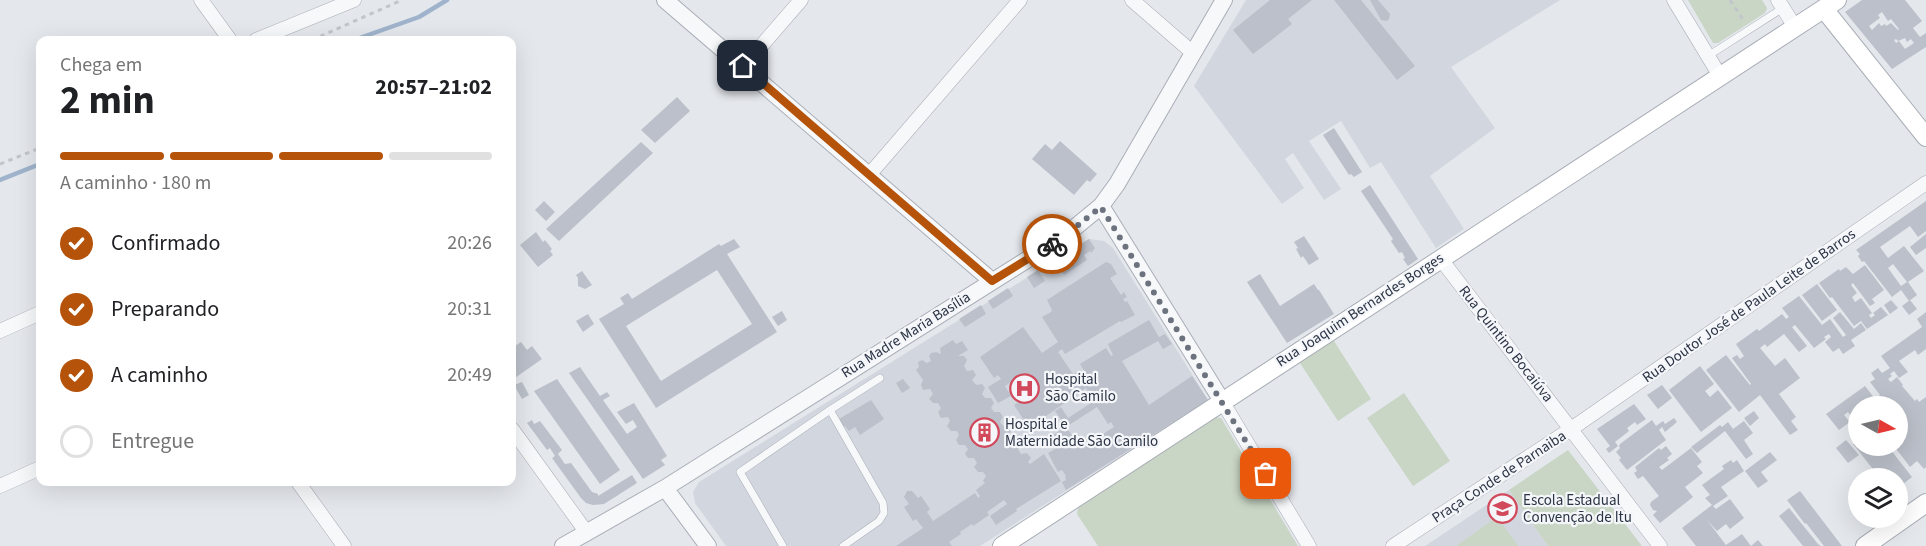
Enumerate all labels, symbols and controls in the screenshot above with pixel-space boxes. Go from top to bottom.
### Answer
pin [717,40,768,91]
icon: home [726,49,759,82]
text: Chega em [60,51,142,79]
text: 20:57–21:02 [375,71,492,103]
text: 2 min [60,73,155,129]
text: A caminho · 180 m [60,169,211,197]
courier [1022,214,1082,274]
street label: Rua Doutor José de Paula Leite de Barros [1638,224,1860,388]
icon: check [60,227,93,260]
text: Confirmado [111,227,220,259]
icon: bike [1036,228,1069,261]
text: 20:26 [447,229,492,257]
street label: Rua Joaquim Bernardes Borges [1272,248,1448,372]
street label: Rua Quintino Bocaiúva [1454,281,1558,407]
street label: Rua Madre Maria Basília [837,287,975,383]
icon: check [60,293,93,326]
text: Preparando [111,293,219,325]
text: 20:31 [447,295,492,323]
icon: check [60,359,93,392]
text: A caminho [111,359,208,391]
text: 20:49 [447,361,492,389]
place label: Hospital São Camilo [1045,369,1116,407]
hospital icon: Hospital São Camilo [1008,372,1040,404]
north arrow [1848,396,1908,456]
map controls [1848,396,1908,528]
place label: Hospital e Maternidade São Camilo [1005,414,1158,452]
building icon: Hospital e Maternidade São Camilo [968,417,1000,449]
text: Entregue [111,425,194,457]
street label: Praça Conde de Parnaiba [1428,426,1570,528]
pin [1240,448,1291,499]
icon: bag [1249,457,1282,490]
button: layers [1848,468,1908,528]
place label: Escola Estadual Convenção de Itu [1523,490,1632,528]
school or university icon: Escola Estadual Convenção de Itu [1486,493,1518,525]

